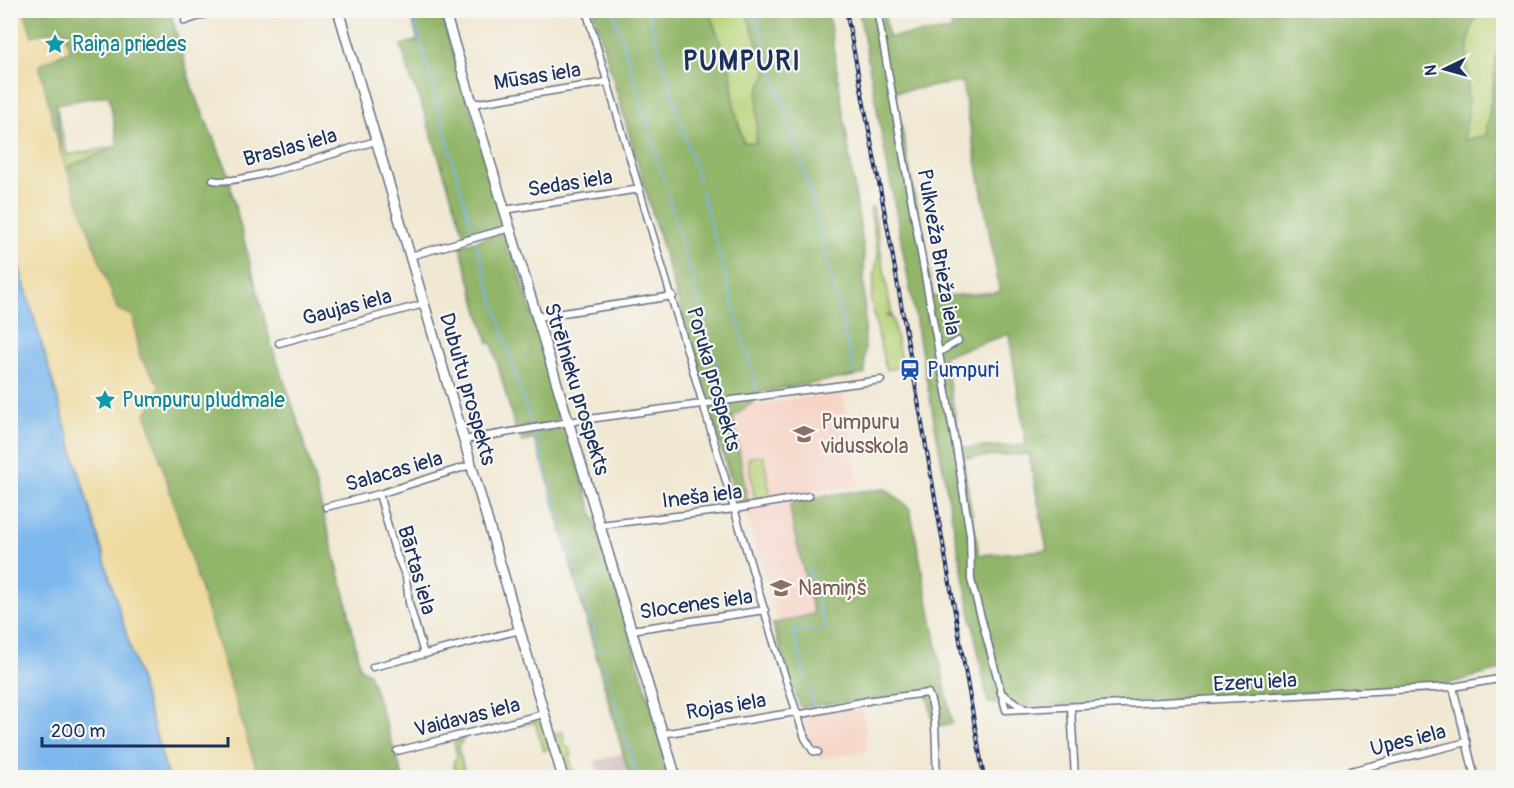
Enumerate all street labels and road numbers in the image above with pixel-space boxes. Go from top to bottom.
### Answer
street label: Mūsas iela [492,56,583,97]
street label: Braslas iela [240,122,340,173]
street label: Sedas iela [526,163,614,204]
street label: Pulkveža Brieža iela [911,167,966,337]
street label: Gaujas iela [300,283,395,332]
street label: Strēlnieku prospekts [537,300,616,479]
street label: Poruka prospekts [680,304,747,455]
street label: Dubultu prospekts [433,310,502,469]
street label: Salacas iela [342,445,446,498]
street label: Ineša iela [660,478,744,515]
street label: Bārtas iela [391,523,442,618]
street label: Slocenes iela [638,583,754,626]
street label: Ezeru iela [1213,667,1298,698]
street label: Rojas iela [684,687,768,726]
street label: Vaidavas iela [411,691,523,744]
street label: Upes iela [1368,718,1449,763]

